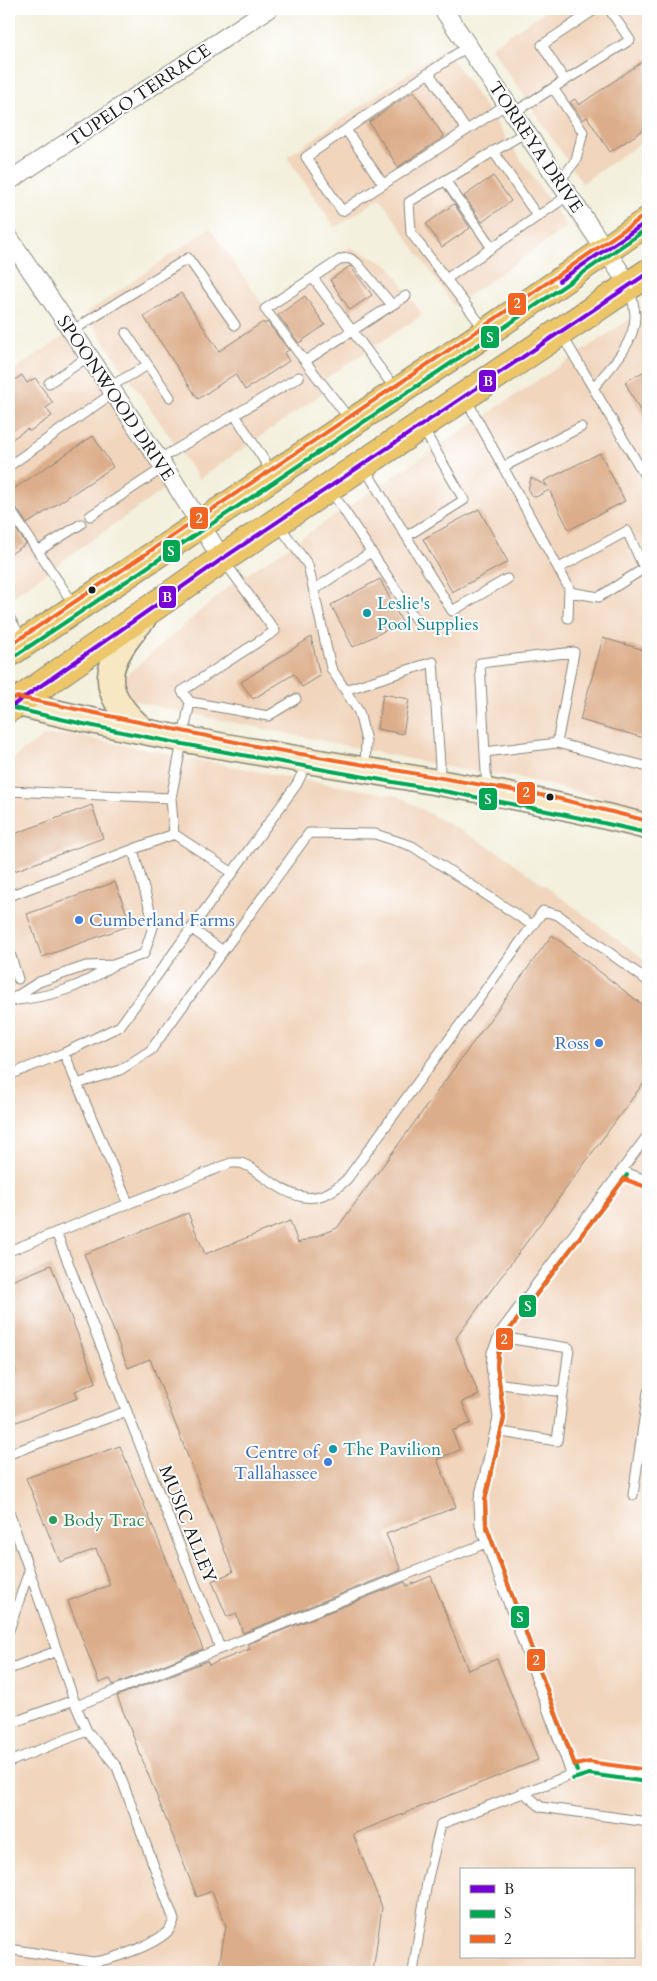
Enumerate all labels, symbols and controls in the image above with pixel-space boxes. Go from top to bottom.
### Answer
street label: TUPELO TERRACE [63,38,216,153]
street label: TORREYA DRIVE [482,77,589,218]
line badge: 2 [507,292,527,316]
text: 2 [513,294,521,313]
street label: SPOONWOOD DRIVE [51,311,180,486]
line badge: S [480,325,500,349]
text: S [486,328,494,347]
line badge: B [478,369,497,393]
text: B [483,372,493,391]
line badge: 2 [189,506,209,530]
text: 2 [195,509,203,528]
line badge: S [162,539,181,563]
text: S [167,542,175,561]
unlabelled marker [87,585,97,595]
line badge: B [158,585,177,609]
text: B [162,588,172,607]
place label: Leslie's Pool Supplies [377,591,478,637]
marker: Leslie's Pool Supplies [361,607,373,619]
line badge: 2 [516,781,536,805]
text: 2 [522,783,530,802]
line badge: S [478,787,498,811]
text: S [484,790,492,809]
unlabelled marker [545,792,555,802]
place label: Cumberland Farms [89,908,235,933]
marker: Cumberland Farms [73,914,85,926]
place label: Ross [555,1031,589,1056]
marker: Ross [593,1037,605,1049]
line badge: S [518,1294,537,1318]
text: S [524,1297,532,1316]
line badge: 2 [495,1327,514,1351]
text: 2 [500,1330,508,1349]
place label: The Pavilion [343,1437,442,1462]
place label: Centre of Tallahassee [234,1440,322,1486]
marker: The Pavilion [327,1443,339,1455]
marker: Centre of Tallahassee [322,1456,334,1468]
street label: MUSIC ALLEY [153,1462,223,1587]
place label: Body Trac [63,1508,145,1533]
marker: Body Trac [47,1514,59,1526]
line badge: S [510,1605,530,1629]
text: S [516,1608,524,1627]
line badge: 2 [526,1648,546,1672]
text: 2 [532,1651,540,1670]
legend [460,1868,634,1958]
text: B [504,1879,514,1899]
text: S [504,1903,512,1923]
text: 2 [504,1929,512,1949]

